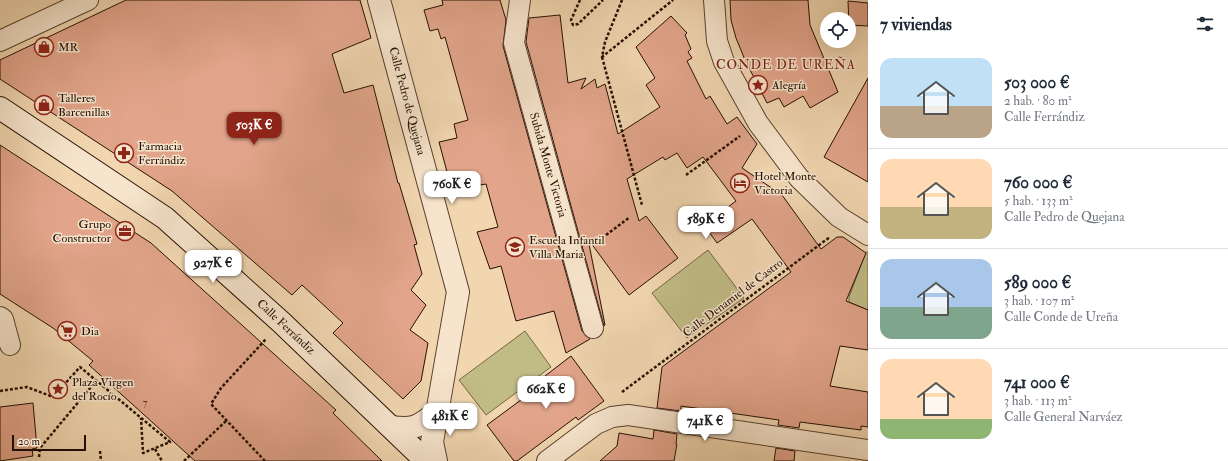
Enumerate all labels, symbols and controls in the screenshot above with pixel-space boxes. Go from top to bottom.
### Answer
map controls [820,12,856,48]
button: locate [820,12,856,48]
icon: filters [1194,13,1216,35]
text: 7 viviendas [880,14,952,35]
shop icon: MR [33,36,55,58]
place label: MR [58,40,79,55]
street label: Calle Pedro de Quejana [385,45,429,158]
district label: CONDE DE UREÑA [716,56,856,73]
text: 503 000 € [1004,72,1070,93]
place icon: Alegría [747,74,769,96]
icon: home [912,74,960,122]
place label: Alegría [771,78,807,93]
place label: Talleres Barcenillas [58,91,110,120]
text: 2 hab. · 80 m² [1004,93,1072,109]
shop icon: Talleres Barcenillas [33,94,55,116]
text: Calle Ferrándiz [1004,109,1085,125]
street label: Subida Monte Victoria [526,111,570,220]
pin: 503K € [221,112,287,146]
text: 503K € [236,117,272,133]
place label: Farmacia Ferrándiz [138,139,185,168]
pharmacy icon: Farmacia Ferrándiz [113,142,135,164]
place label: Hotel Monte Victoria [754,169,816,198]
pin: 760K € [419,171,485,205]
hotel icon: Hotel Monte Victoria [729,172,751,194]
text: 760 000 € [1004,172,1072,193]
icon: home [912,175,960,223]
text: 760K € [433,176,471,192]
text: 5 hab. · 133 m² [1004,193,1073,209]
pin: 589K € [673,206,739,240]
text: Calle Pedro de Quejana [1004,209,1125,225]
text: 589K € [687,211,725,227]
place label: Grupo Constructor [53,217,112,246]
office icon: Grupo Constructor [114,220,136,242]
place label: Escuela Infantil Villa Maria [529,233,605,262]
school or university icon: Escuela Infantil Villa Maria [504,236,526,258]
pin: 927K € [180,250,246,284]
text: 927K € [194,255,232,271]
street label: Calle Denamiel de Castro [680,255,786,341]
text: 589 000 € [1004,272,1071,293]
icon: home [912,275,960,323]
text: 3 hab. · 107 m² [1004,293,1075,309]
street label: Calle Ferrándiz [254,296,318,358]
text: Calle Conde de Ureña [1004,309,1118,325]
supermarket icon: Dia [56,320,78,342]
place label: Dia [81,324,100,339]
text: 741 000 € [1004,372,1070,393]
place label: Plaza Virgen del Rocío [72,375,133,404]
icon: home [912,375,960,423]
pin: 662K € [513,376,579,410]
place icon: Plaza Virgen del Rocío [47,378,69,400]
text: 662K € [526,381,566,397]
text: 3 hab. · 113 m² [1004,393,1072,409]
house number: 7 [143,397,148,409]
pin: 481K € [417,403,483,437]
text: 481K € [431,408,469,424]
pin: 741K € [672,408,738,442]
text: Calle General Narváez [1004,409,1123,425]
text: 741K € [687,413,723,429]
scale bar [12,433,86,452]
text: 20 m [18,435,40,448]

